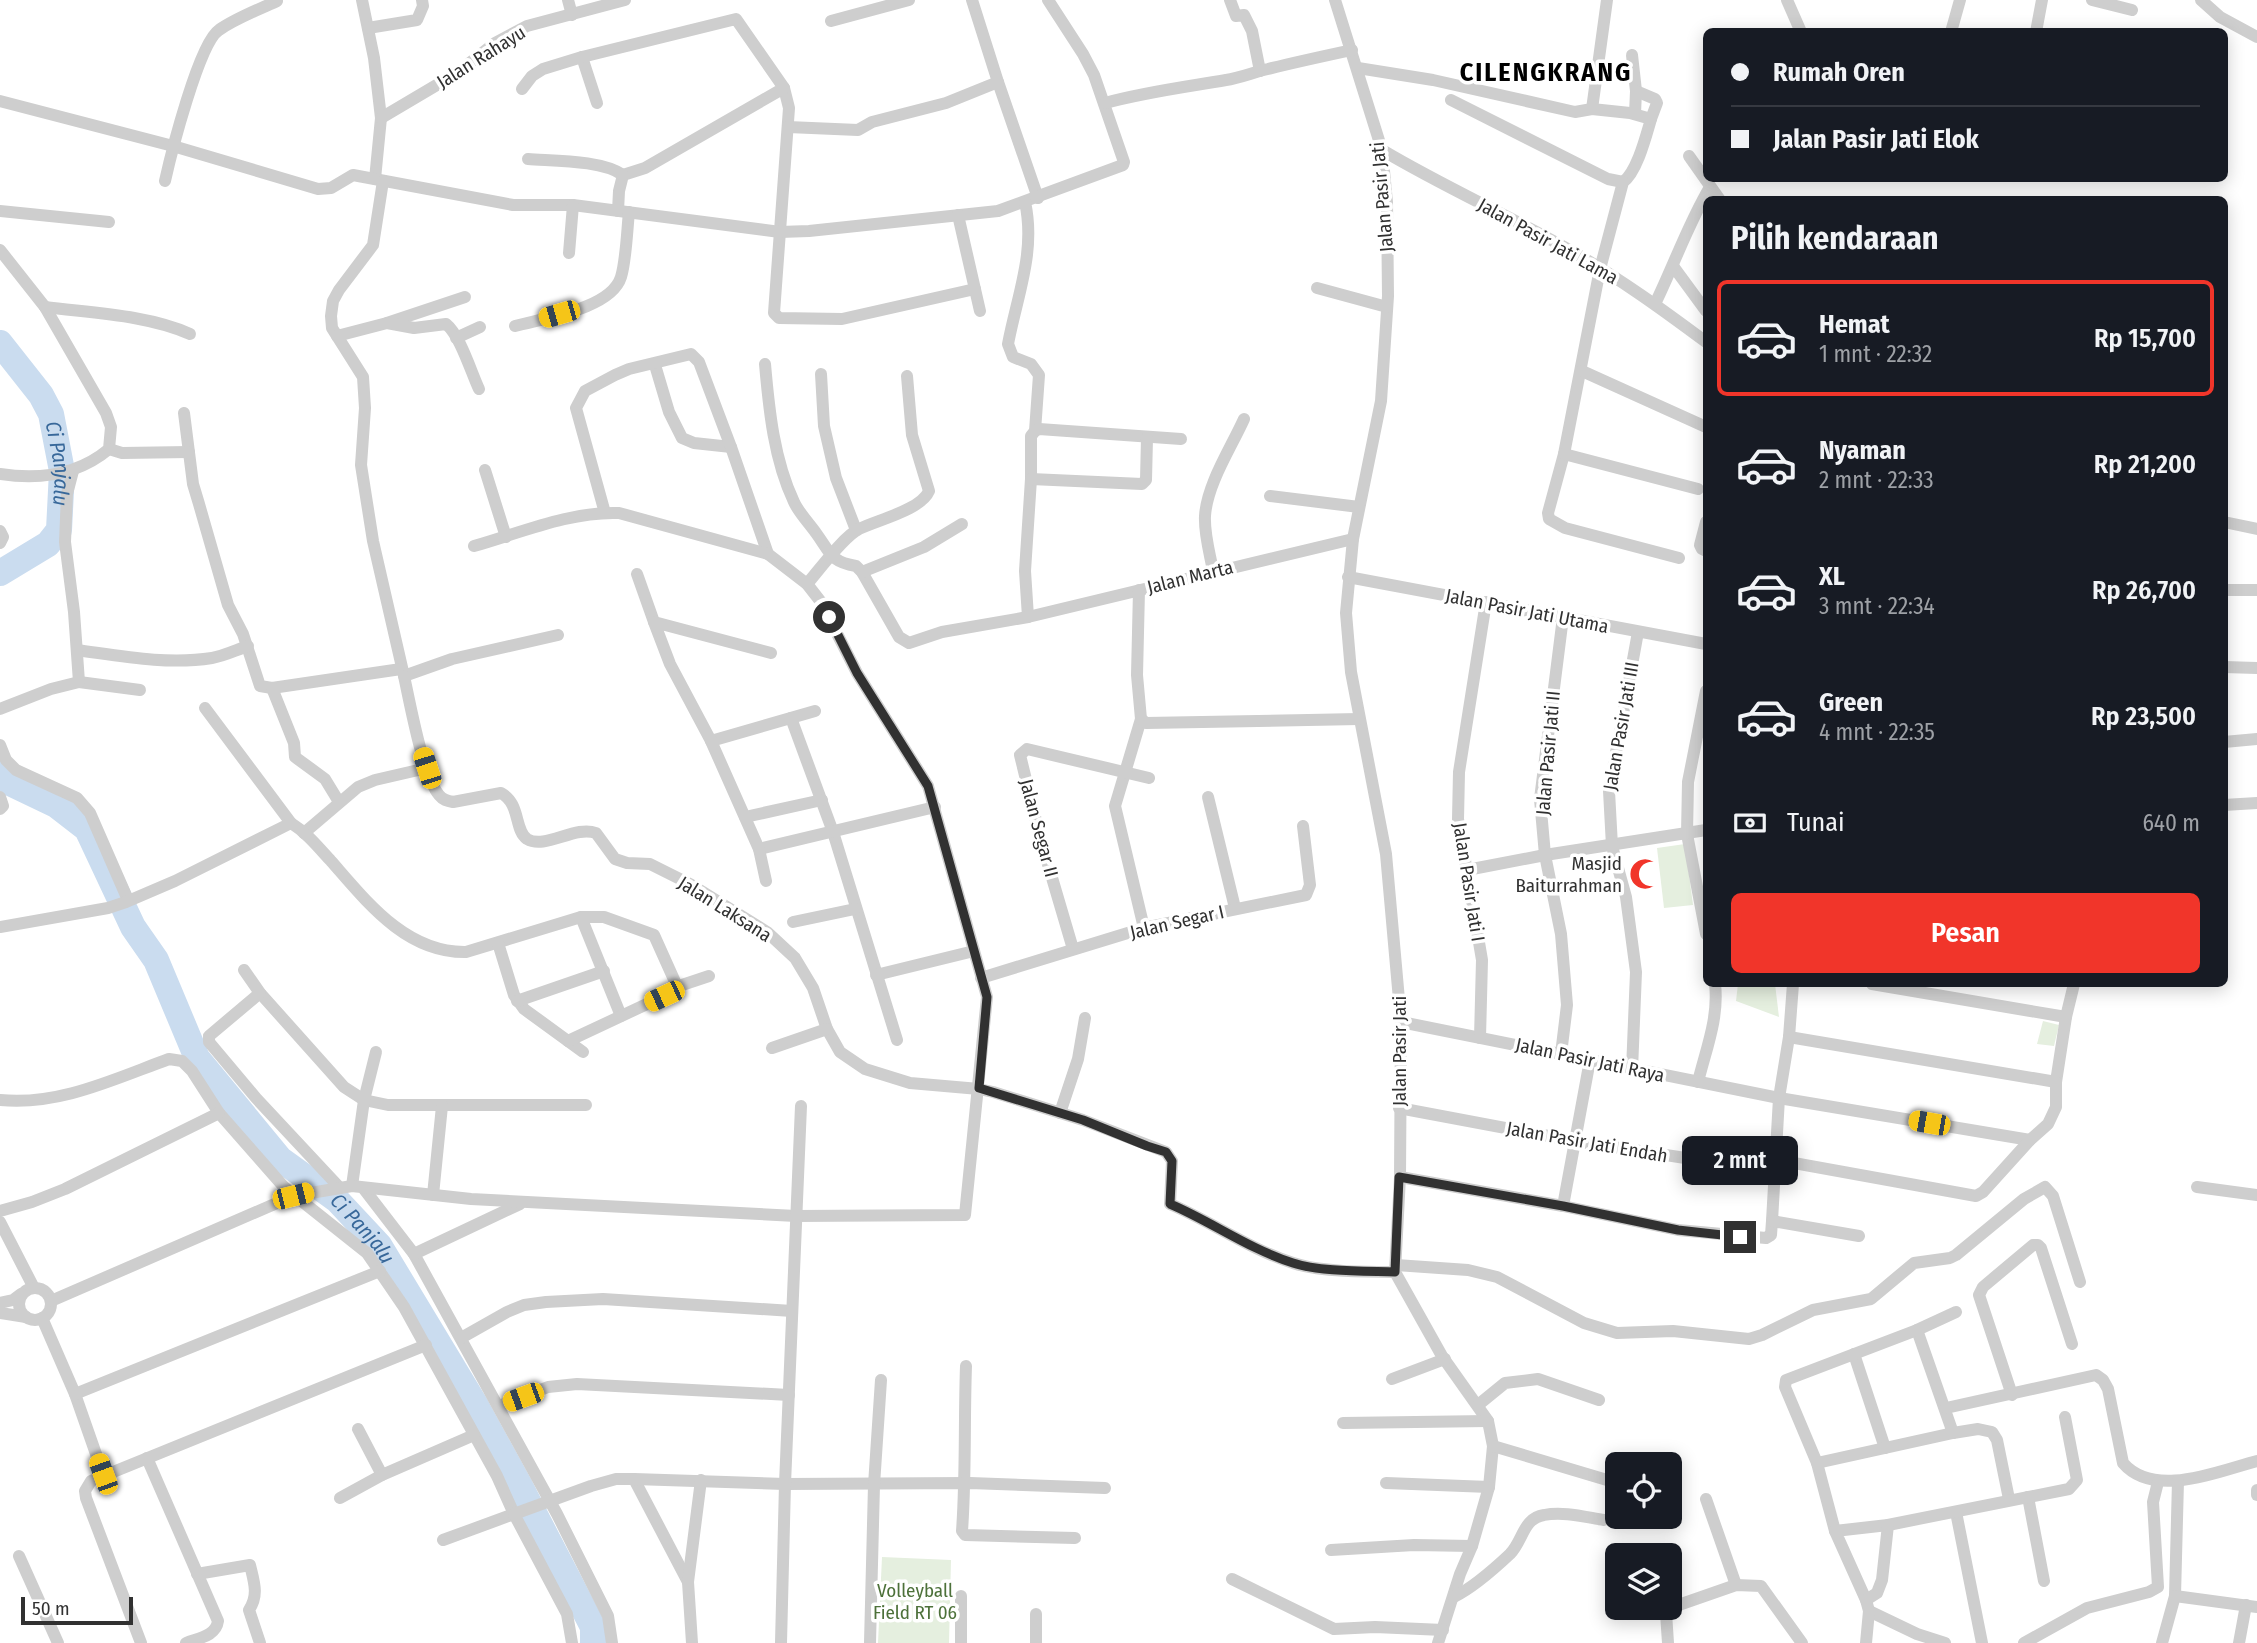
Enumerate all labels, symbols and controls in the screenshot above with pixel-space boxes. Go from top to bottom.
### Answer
street label: Jalan Rahayu [433,21,529,93]
district label: CILENGKRANG [1460,57,1632,88]
text: Rumah Oren [1773,57,1905,88]
text: Jalan Pasir Jati Elok [1773,124,1979,155]
street label: Jalan Pasir Jati [1366,141,1398,253]
street label: Jalan Pasir Jati Lama [1474,193,1622,289]
text: Pilih kendaraan [1731,219,1939,257]
car [536,298,583,330]
icon: car [1735,307,1798,370]
text: Hemat [1819,309,1890,340]
text: Rp 15,700 [2094,323,2196,354]
text: 1 mnt · 22:32 [1819,340,1932,368]
water label: Ci Panjalu [40,419,75,507]
icon: car [1735,433,1798,496]
text: Nyaman [1819,435,1906,466]
text: Rp 21,200 [2094,449,2196,480]
text: 2 mnt · 22:33 [1819,466,1934,494]
street label: Jalan Marta [1145,555,1235,599]
icon: car [1735,559,1798,622]
text: XL [1819,561,1845,592]
text: Rp 26,700 [2092,575,2196,606]
street label: Jalan Pasir Jati Utama [1444,584,1610,638]
text: 3 mnt · 22:34 [1819,592,1935,620]
route start [813,601,845,633]
street label: Jalan Pasir Jati III [1598,660,1644,792]
icon: car [1735,685,1798,748]
text: Green [1819,687,1883,718]
street label: Jalan Pasir Jati II [1531,690,1565,816]
text: Rp 23,500 [2091,701,2196,732]
text: 4 mnt · 22:35 [1819,718,1935,746]
car [411,745,444,791]
street label: Jalan Segar II [1015,776,1063,880]
icon: cash [1731,804,1769,842]
text: Tunai [1787,807,1845,838]
text: 640 m [2142,809,2200,837]
street label: Jalan Pasir Jati I [1448,821,1490,943]
place label: Masjid Baiturrahman [1515,852,1622,897]
mosque icon: Masjid Baiturrahman [1628,857,1662,891]
street label: Jalan Laksana [674,871,776,947]
button: Pesan [1731,893,2200,973]
street label: Jalan Segar I [1128,900,1226,944]
car [641,978,688,1014]
street label: Jalan Pasir Jati [1388,996,1411,1106]
street label: Jalan Pasir Jati Raya [1513,1033,1667,1087]
car [1907,1109,1952,1137]
street label: Jalan Pasir Jati Endah [1505,1116,1669,1168]
callout: 2 mnt [1682,1136,1798,1184]
text: 2 mnt [1713,1146,1767,1174]
car [271,1181,316,1211]
water label: Ci Panjalu [325,1188,400,1268]
route end [1724,1221,1756,1253]
car [500,1380,547,1414]
car [86,1451,121,1497]
map controls [1605,1452,1682,1620]
button: locate [1605,1452,1682,1529]
button: layers [1605,1543,1682,1620]
park label: Volleyball Field RT 06 [873,1579,957,1624]
scale bar [21,1594,133,1626]
text: 50 m [32,1597,70,1620]

